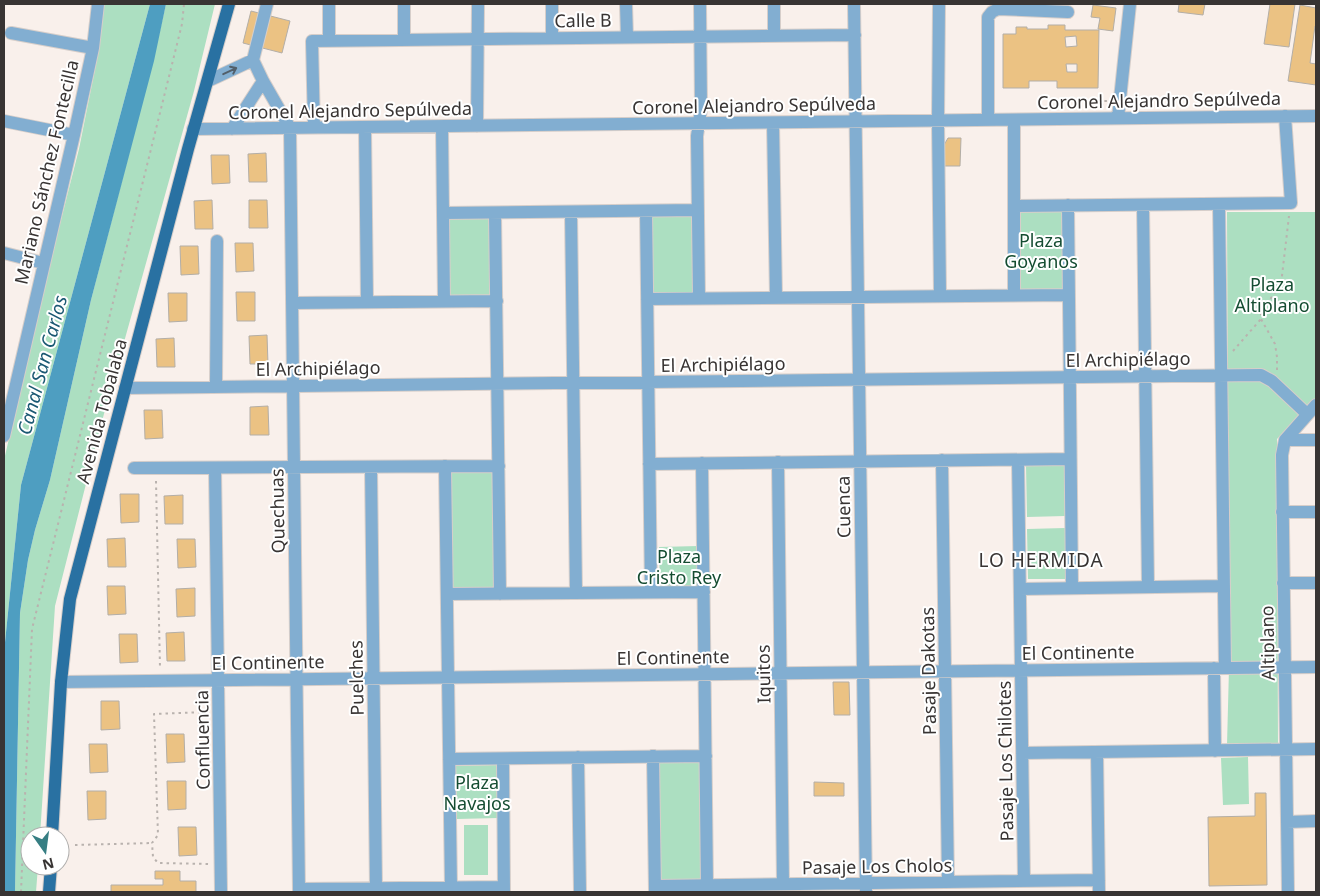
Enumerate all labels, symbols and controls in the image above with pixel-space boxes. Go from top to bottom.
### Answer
street label: Calle B [554,8,612,32]
street label: Mariano Sánchez Fontecilla [8,57,84,287]
one-way arrow [222,65,237,75]
street label: Coronel Alejandro Sepúlveda [1037,86,1281,114]
street label: Coronel Alejandro Sepúlveda [632,91,876,119]
street label: Coronel Alejandro Sepúlveda [228,96,472,124]
park label: Plaza Goyanos [1004,228,1078,273]
park label: Plaza Altiplano [1234,272,1310,317]
water label: Canal San Carlos [11,292,73,438]
street label: Avenida Tobalaba [70,336,132,486]
street label: El Archipiélago [1065,346,1191,372]
street label: El Archipiélago [660,351,786,377]
street label: El Archipiélago [255,355,381,381]
street label: Quechuas [264,468,290,554]
street label: Cuenca [830,476,856,538]
park label: Plaza Cristo Rey [637,544,722,589]
district label: LO HERMIDA [978,547,1104,573]
street label: Altiplano [1254,605,1280,681]
street label: Pasaje Dakotas [915,607,941,735]
street label: El Continente [1021,639,1135,665]
street label: Puelches [343,640,369,716]
street label: El Continente [616,644,730,670]
street label: Iquitos [750,644,776,704]
street label: El Continente [211,649,325,675]
street label: Pasaje Los Chilotes [992,680,1018,842]
street label: Confluencia [189,690,215,790]
park label: Plaza Navajos [443,770,511,815]
north arrow [20,826,70,876]
street label: Pasaje Los Cholos [802,853,952,879]
text: N [40,854,56,875]

